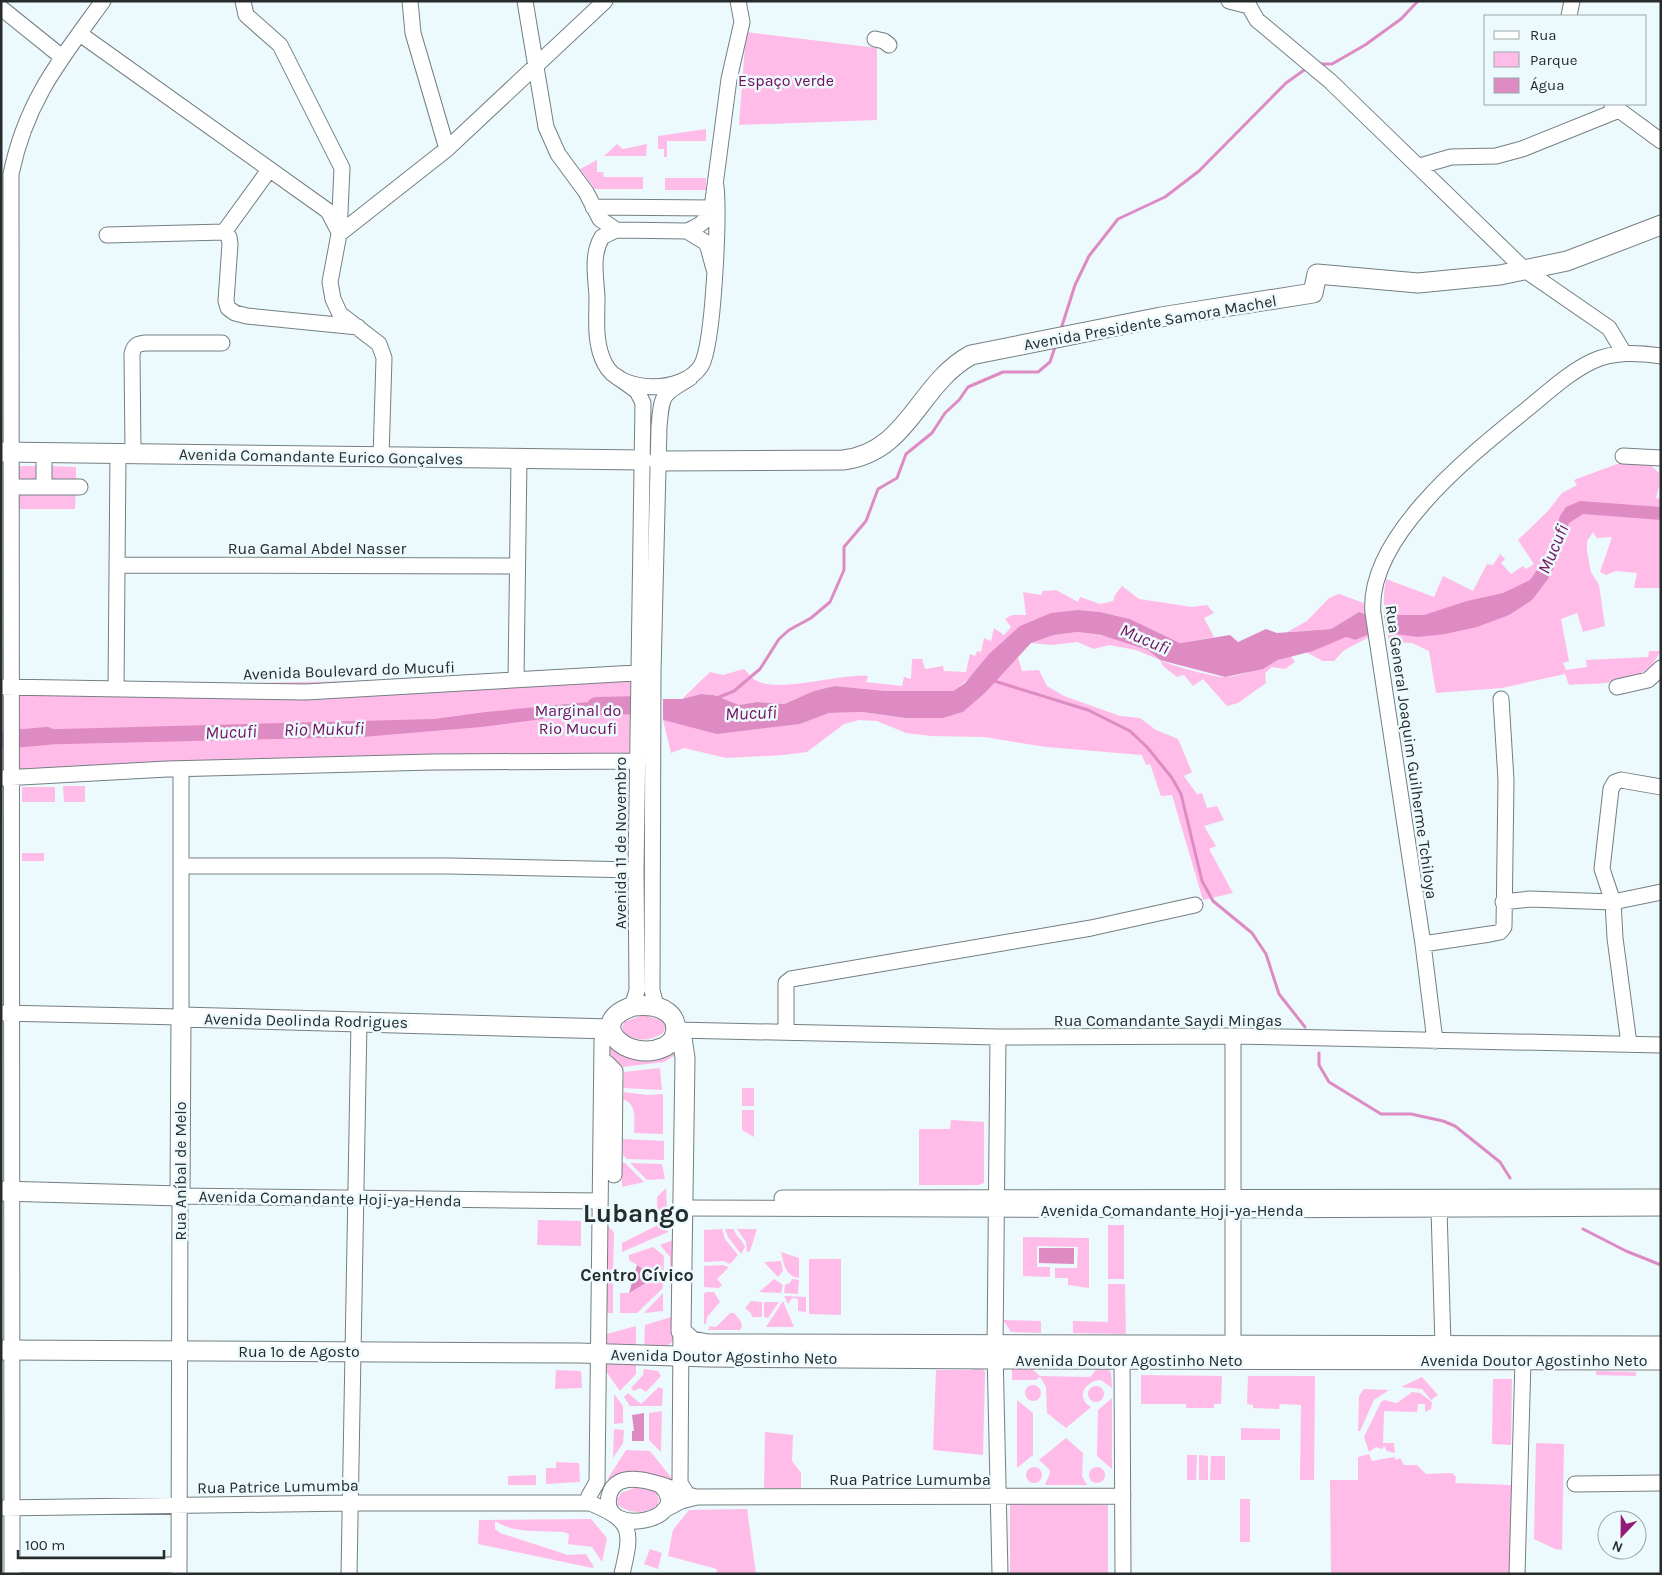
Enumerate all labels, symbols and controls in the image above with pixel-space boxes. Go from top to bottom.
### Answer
legend [1484,15,1647,105]
text: Rua [1530,26,1557,44]
text: Parque [1530,51,1578,69]
park label: Espaço verde [738,71,834,90]
text: Água [1530,76,1564,94]
street label: Avenida Presidente Samora Machel [1022,291,1278,354]
street label: Avenida Comandante Eurico Gonçalves [179,445,463,468]
water label: Mucufi [1533,521,1573,577]
street label: Rua Gamal Abdel Nasser [228,539,406,558]
street label: Rua General Joaquim Guilherme Tchiloya [1381,604,1442,900]
water label: Mucufi [1117,619,1173,659]
street label: Avenida Boulevard do Mucufi [243,657,455,684]
park label: Marginal do Rio Mucufi [535,701,621,738]
water label: Mucufi [725,701,777,725]
water label: Rio Mukufi [284,717,364,741]
water label: Mucufi [205,720,257,744]
street label: Avenida 11 de Novembro [611,757,630,929]
street label: Avenida Deolinda Rodrigues [204,1009,408,1032]
street label: Rua Comandante Saydi Mingas [1054,1011,1282,1030]
street label: Rua Aníbal de Melo [171,1102,190,1240]
street label: Avenida Comandante Hoji-ya-Henda [198,1187,462,1210]
district label: Lubango [583,1198,689,1229]
street label: Avenida Comandante Hoji-ya-Henda [1040,1201,1304,1220]
district label: Centro Cívico [580,1264,694,1286]
street label: Rua 1º de Agosto [238,1342,360,1361]
street label: Avenida Doutor Agostinho Neto [610,1345,838,1368]
street label: Avenida Doutor Agostinho Neto [1016,1351,1242,1370]
street label: Avenida Doutor Agostinho Neto [1421,1351,1647,1370]
street label: Rua Patrice Lumumba [829,1470,991,1489]
street label: Rua Patrice Lumumba [197,1476,359,1497]
north arrow [1597,1510,1647,1560]
scale bar [18,1528,164,1560]
text: 100 m [25,1536,65,1554]
text: N [1609,1537,1625,1556]

